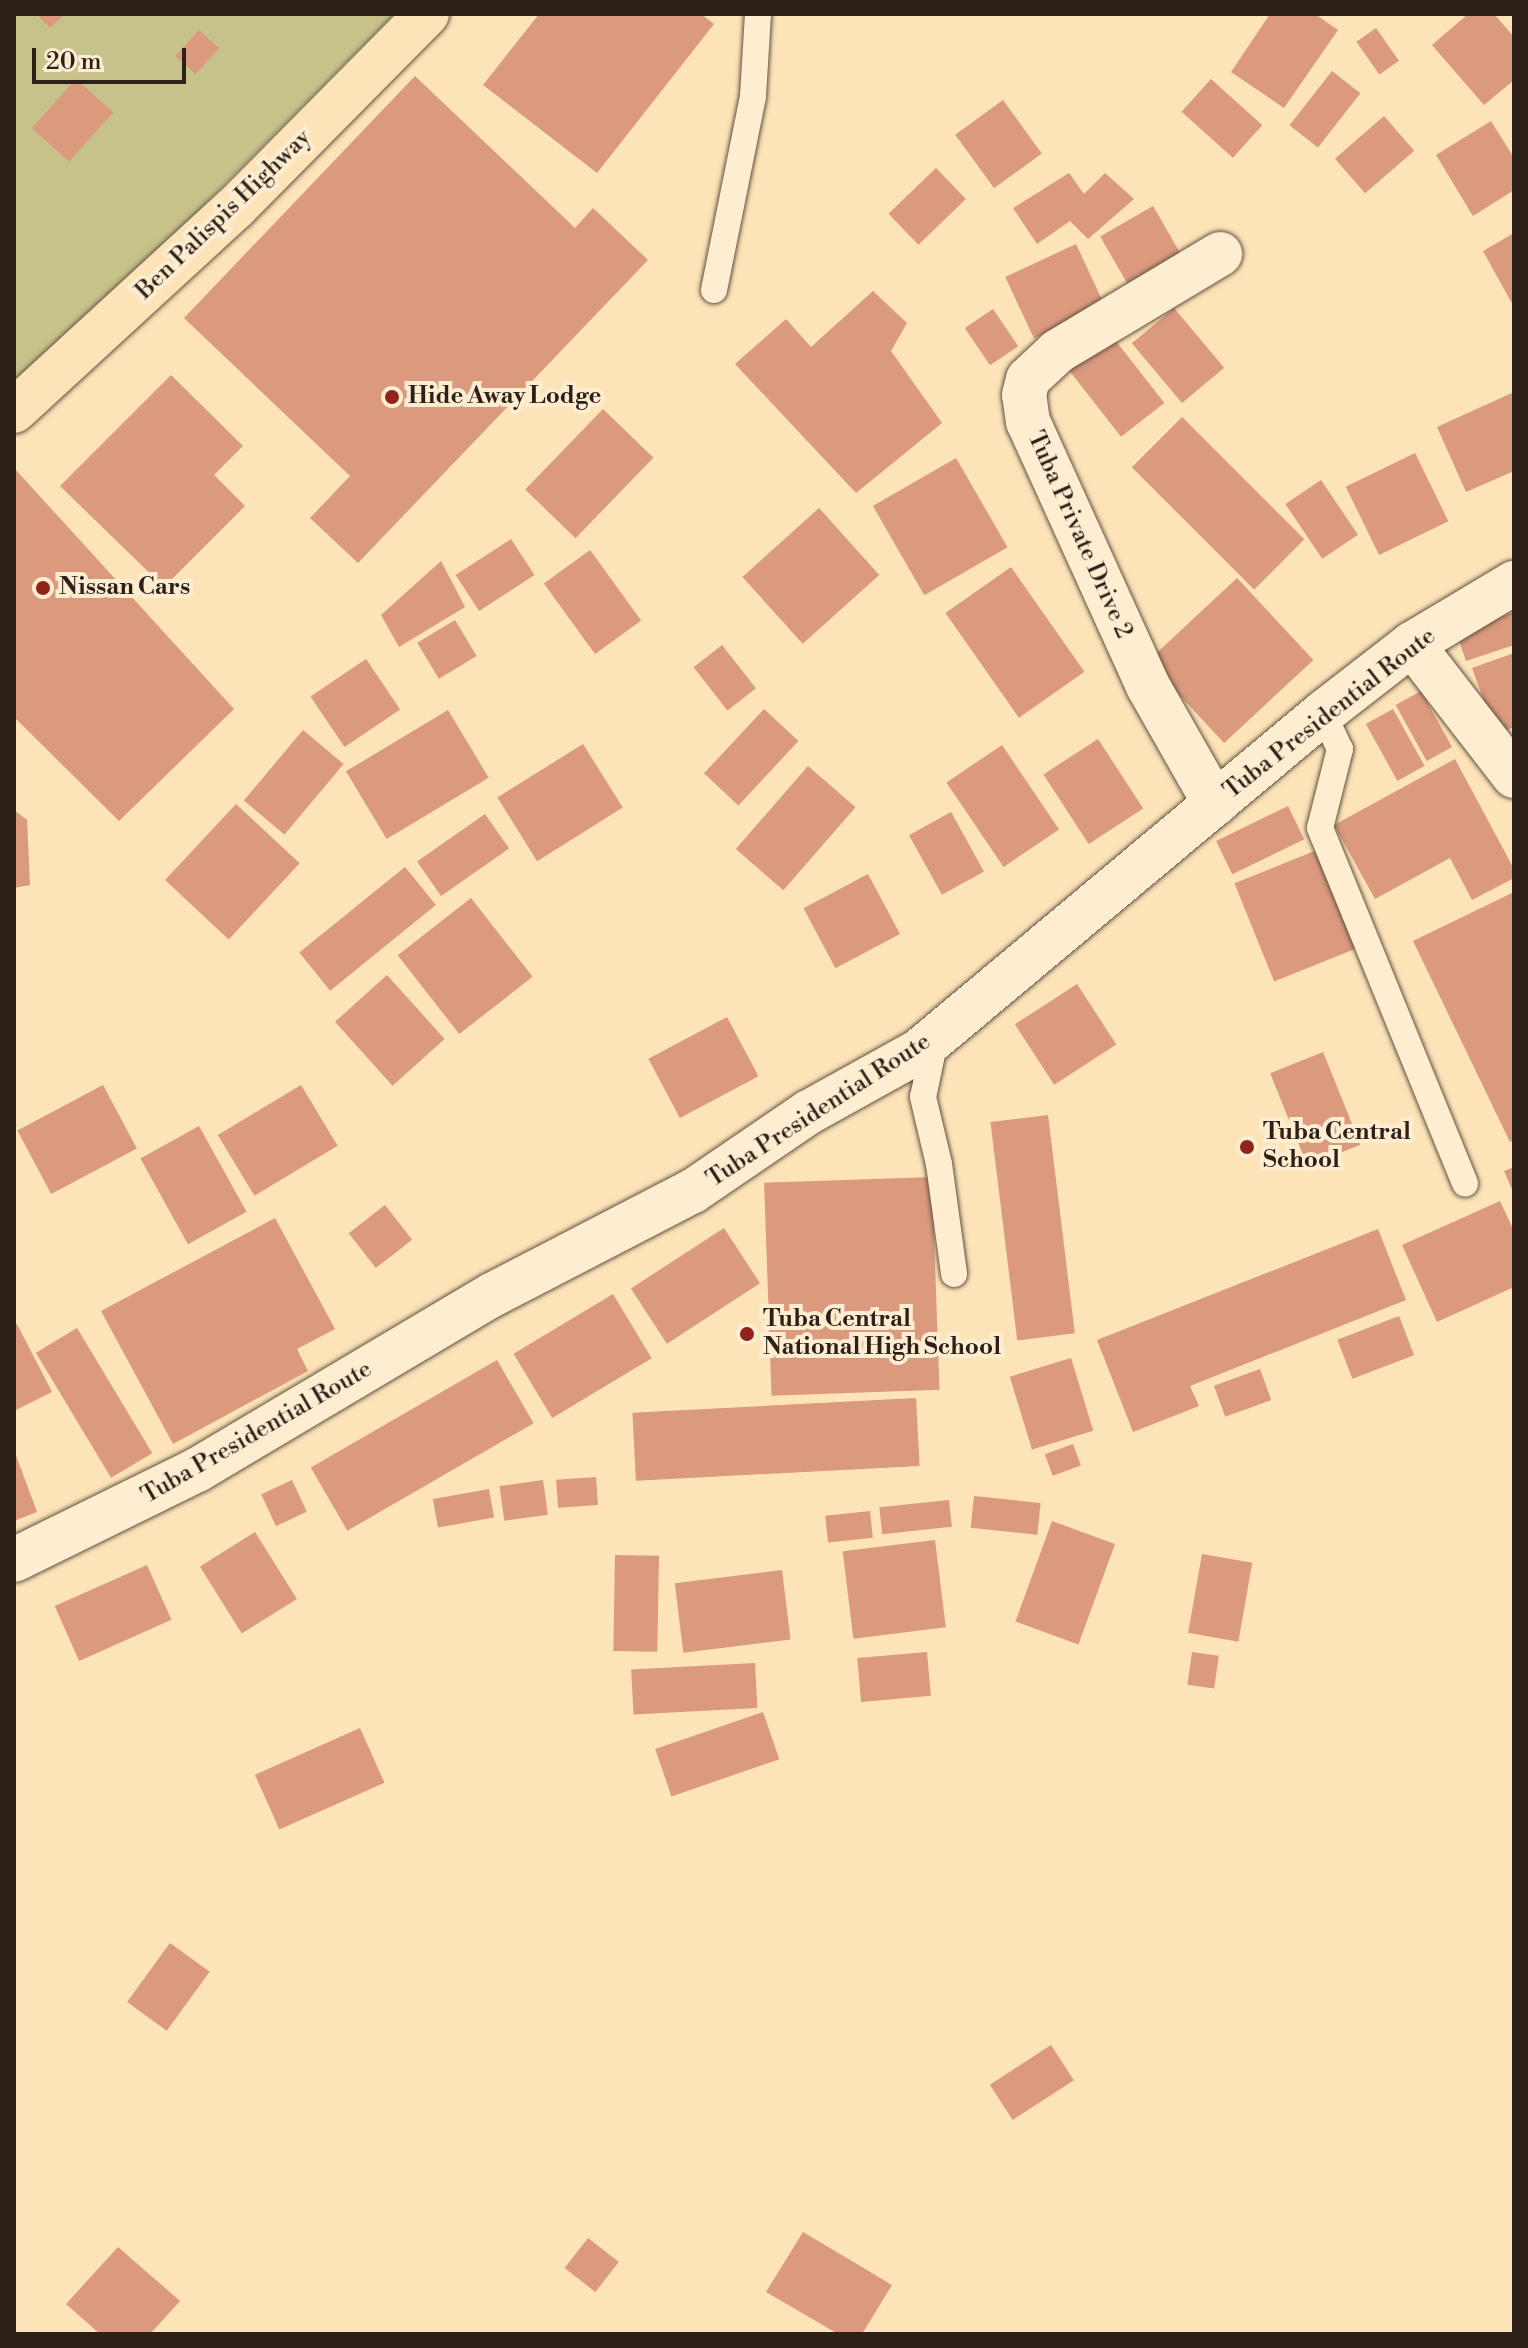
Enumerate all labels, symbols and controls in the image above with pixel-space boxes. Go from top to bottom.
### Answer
scale bar [36,32,190,82]
text: 20 m [46,47,102,77]
street label: Ben Palispis Highway [130,124,318,306]
place label: Hide Away Lodge [408,383,601,411]
marker: Hide Away Lodge [383,388,401,406]
street label: Tuba Private Drive 2 [1020,427,1138,643]
place label: Nissan Cars [59,574,190,602]
marker: Nissan Cars [34,579,52,597]
street label: Tuba Presidential Route [1218,622,1442,806]
street label: Tuba Presidential Route [702,1028,936,1194]
place label: Tuba Central School [1263,1119,1411,1175]
marker: Tuba Central School [1238,1138,1256,1156]
place label: Tuba Central National High School [763,1306,1001,1362]
marker: Tuba Central National High School [738,1325,756,1343]
street label: Tuba Presidential Route [137,1355,377,1511]

